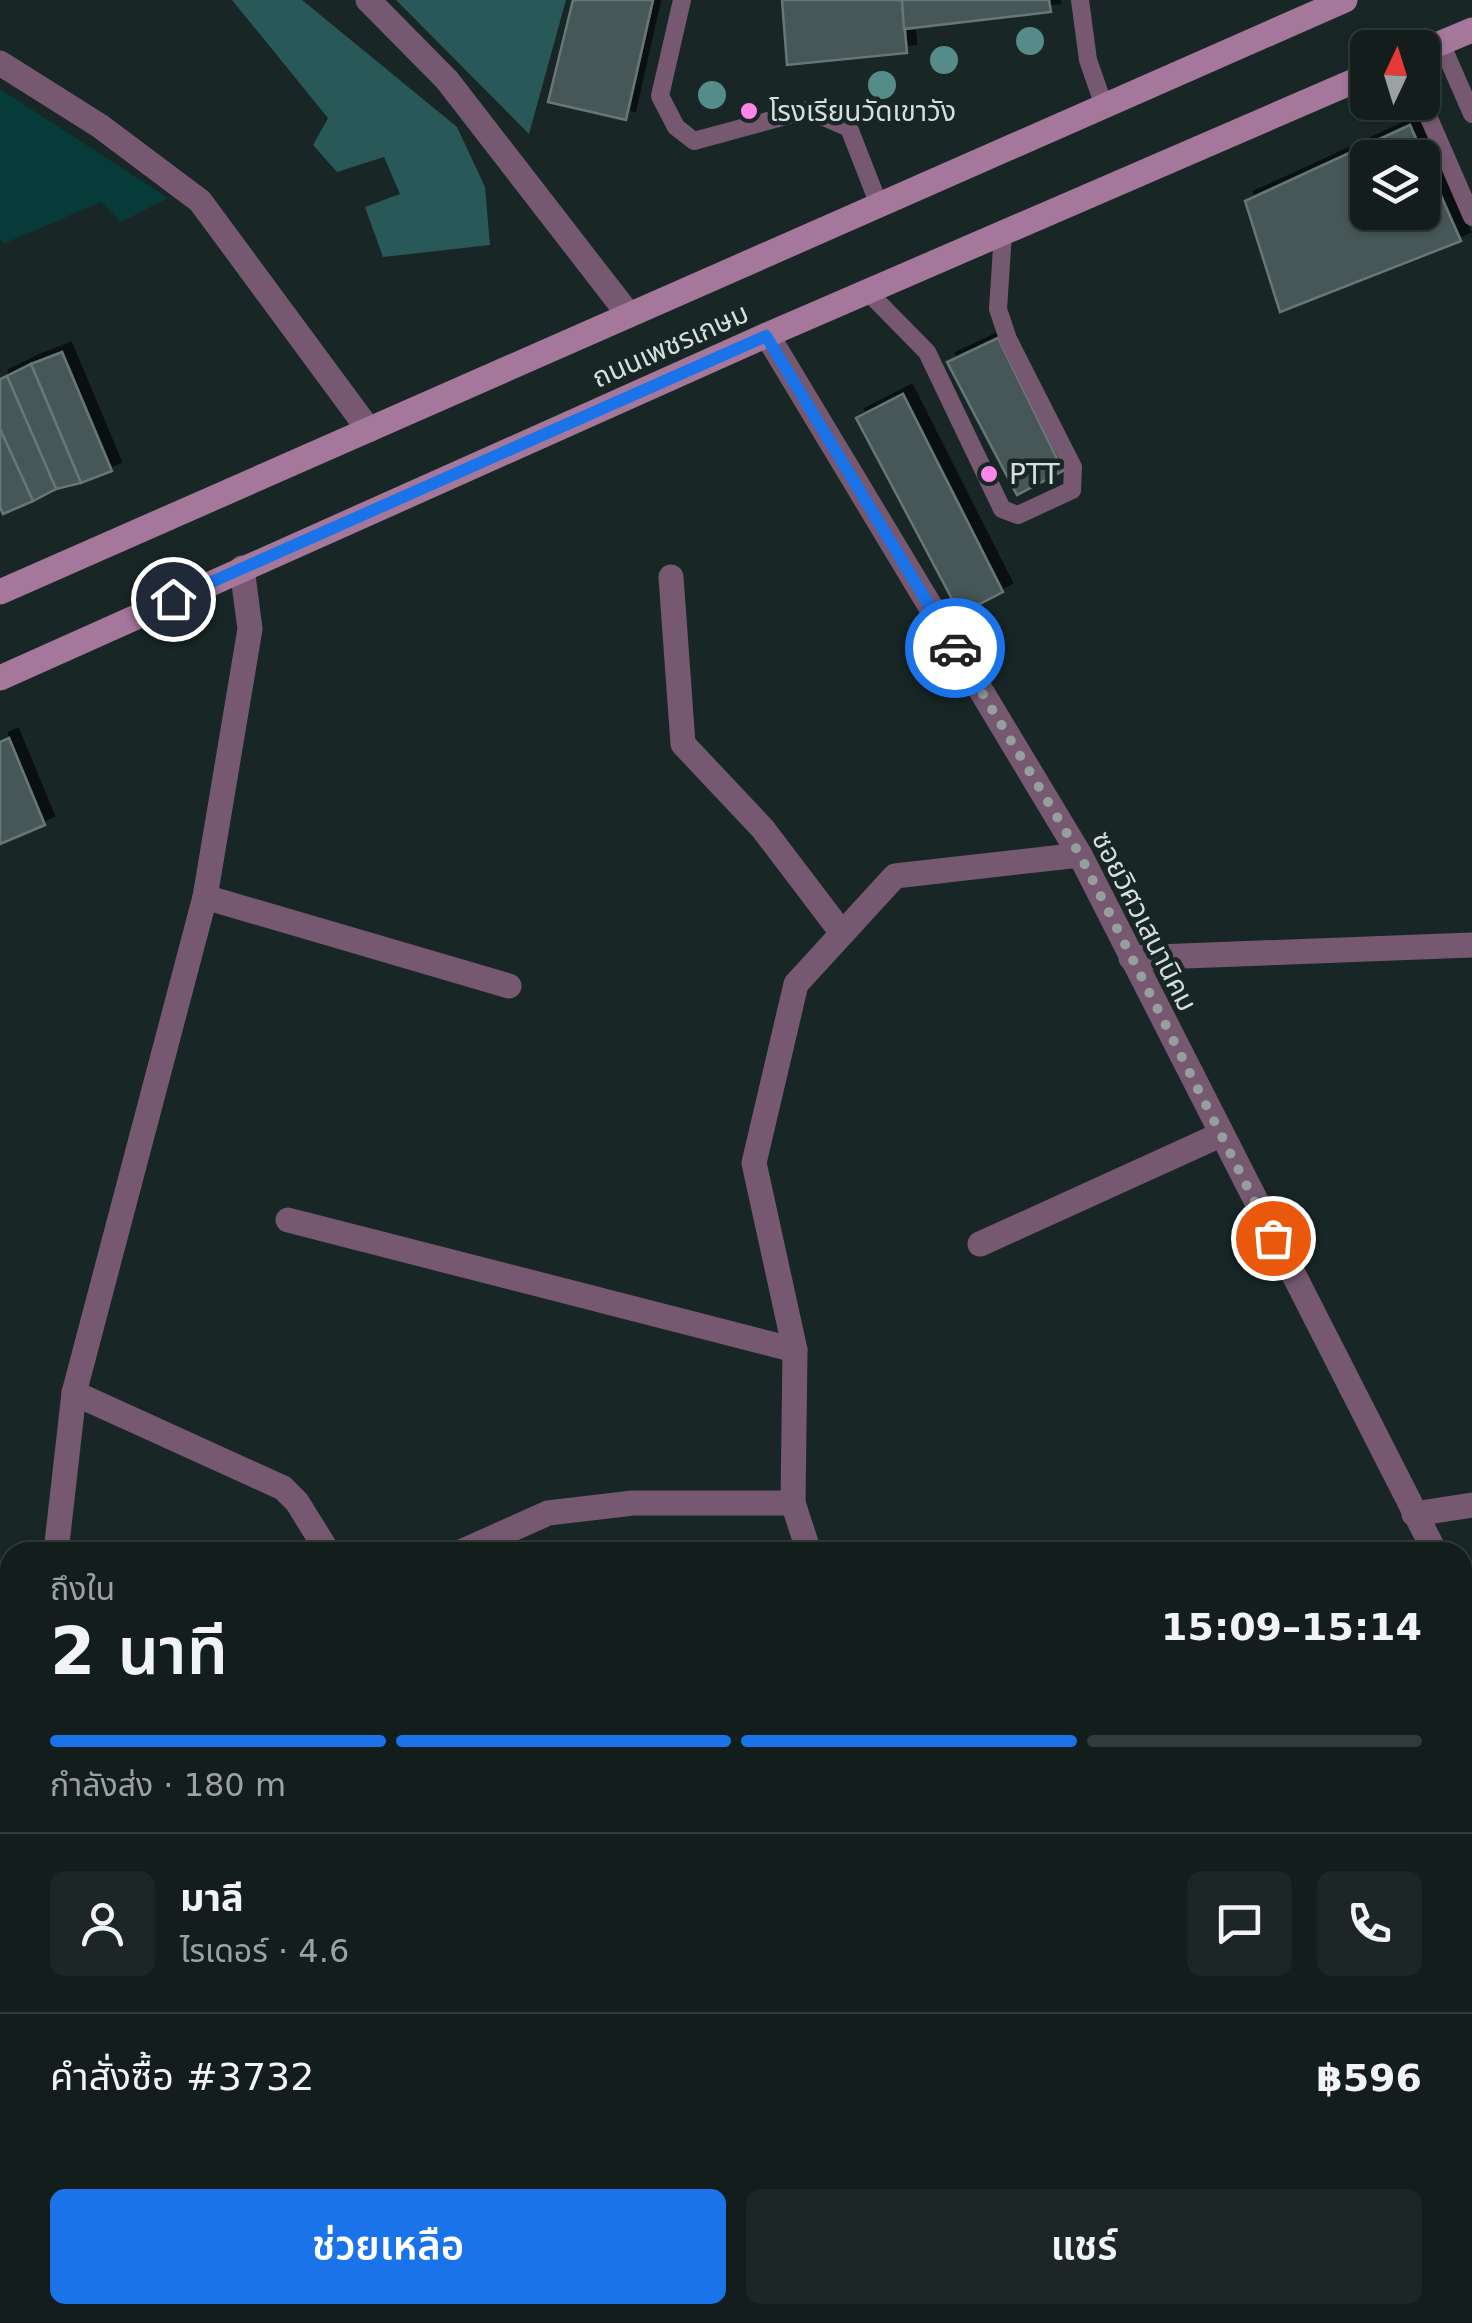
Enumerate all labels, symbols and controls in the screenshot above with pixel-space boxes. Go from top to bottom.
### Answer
north arrow [1350,30,1440,120]
map controls [1350,30,1440,230]
place label: โรงเรียนวัดเขาวัง [769,95,956,128]
marker: โรงเรียนวัดเขาวัง [738,100,760,122]
button: layers [1350,140,1440,230]
street label: ถนนเพชรเกษม [587,296,753,395]
place label: PTT [1009,458,1060,491]
marker: PTT [978,463,1000,485]
pin [131,557,216,642]
icon: home [146,572,201,627]
courier [905,598,1005,698]
icon: car [928,621,983,676]
street label: ซอยวิศวเสนานิคม [1085,826,1204,1017]
pin [1231,1196,1316,1281]
icon: bag [1246,1211,1301,1266]
text: ถึงใน [50,1570,115,1608]
text: 15:09–15:14 [1161,1605,1422,1649]
text: 2 นาที [50,1614,228,1689]
text: กำลังส่ง · 180 m [50,1766,286,1804]
button: person [50,1871,155,1976]
button: chat [1187,1871,1292,1976]
button: phone [1317,1871,1422,1976]
text: มาลี [180,1876,244,1920]
text: ไรเดอร์ · 4.6 [180,1932,349,1970]
text: คำสั่งซื้อ #3732 [50,2055,314,2099]
text: ฿596 [1316,2056,1422,2100]
button: ช่วยเหลือ [50,2189,726,2304]
button: แชร์ [746,2189,1422,2304]

